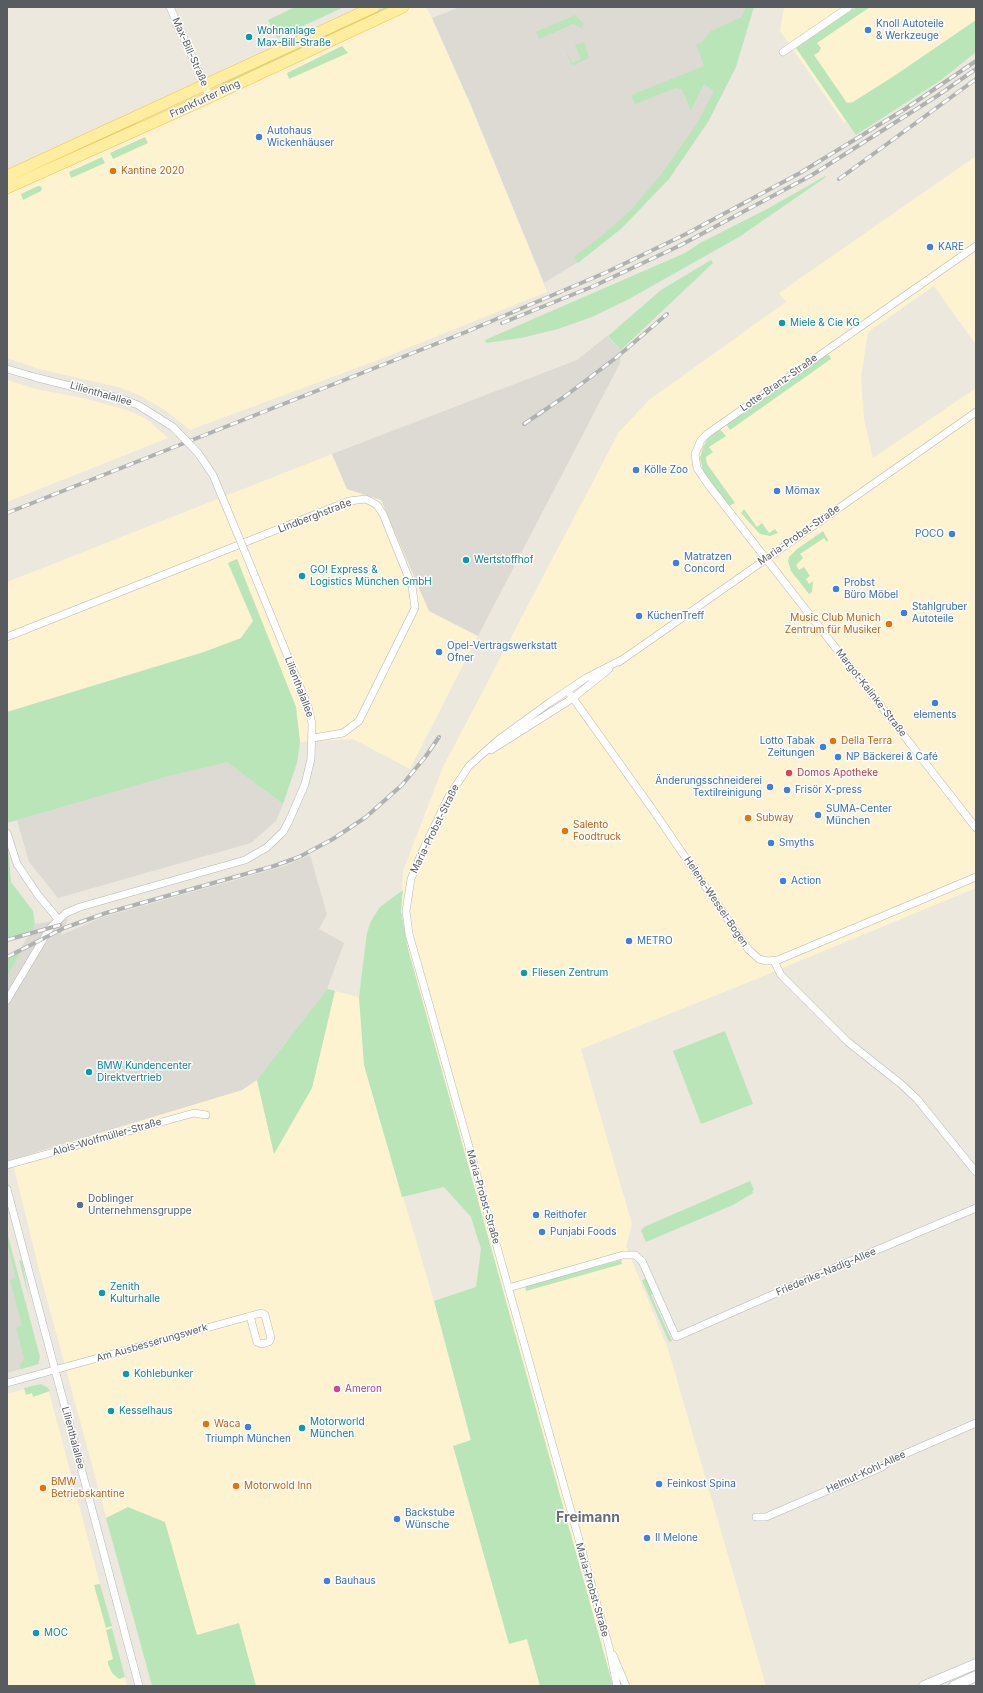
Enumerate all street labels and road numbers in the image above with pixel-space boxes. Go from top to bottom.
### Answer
street label: Max-Bill-Straße [169,16,211,88]
street label: Frankfurter Ring [168,77,242,121]
street label: Lotte-Branz-Straße [738,352,820,414]
street label: Lilienthalallee [69,379,133,409]
street label: Lindberghstraße [277,496,353,536]
street label: Maria-Probst-Straße [756,502,842,568]
street label: Margot-Kalinke-Straße [833,647,909,739]
street label: Lilienthalallee [282,655,316,719]
street label: Maria-Probst-Straße [408,783,462,875]
street label: Helene-Wessel-Bogen [681,855,751,949]
street label: Alois-Wolfmüller-Straße [51,1116,163,1158]
street label: Maria-Probst-Straße [464,1149,502,1245]
street label: Friederike-Nadig-Allee [774,1246,878,1298]
street label: Am Ausbesserungswerk [95,1321,209,1365]
street label: Lilienthalallee [59,1406,87,1470]
street label: Helmut-Kohl-Allee [824,1448,908,1496]
street label: Maria-Probst-Straße [573,1542,611,1638]

